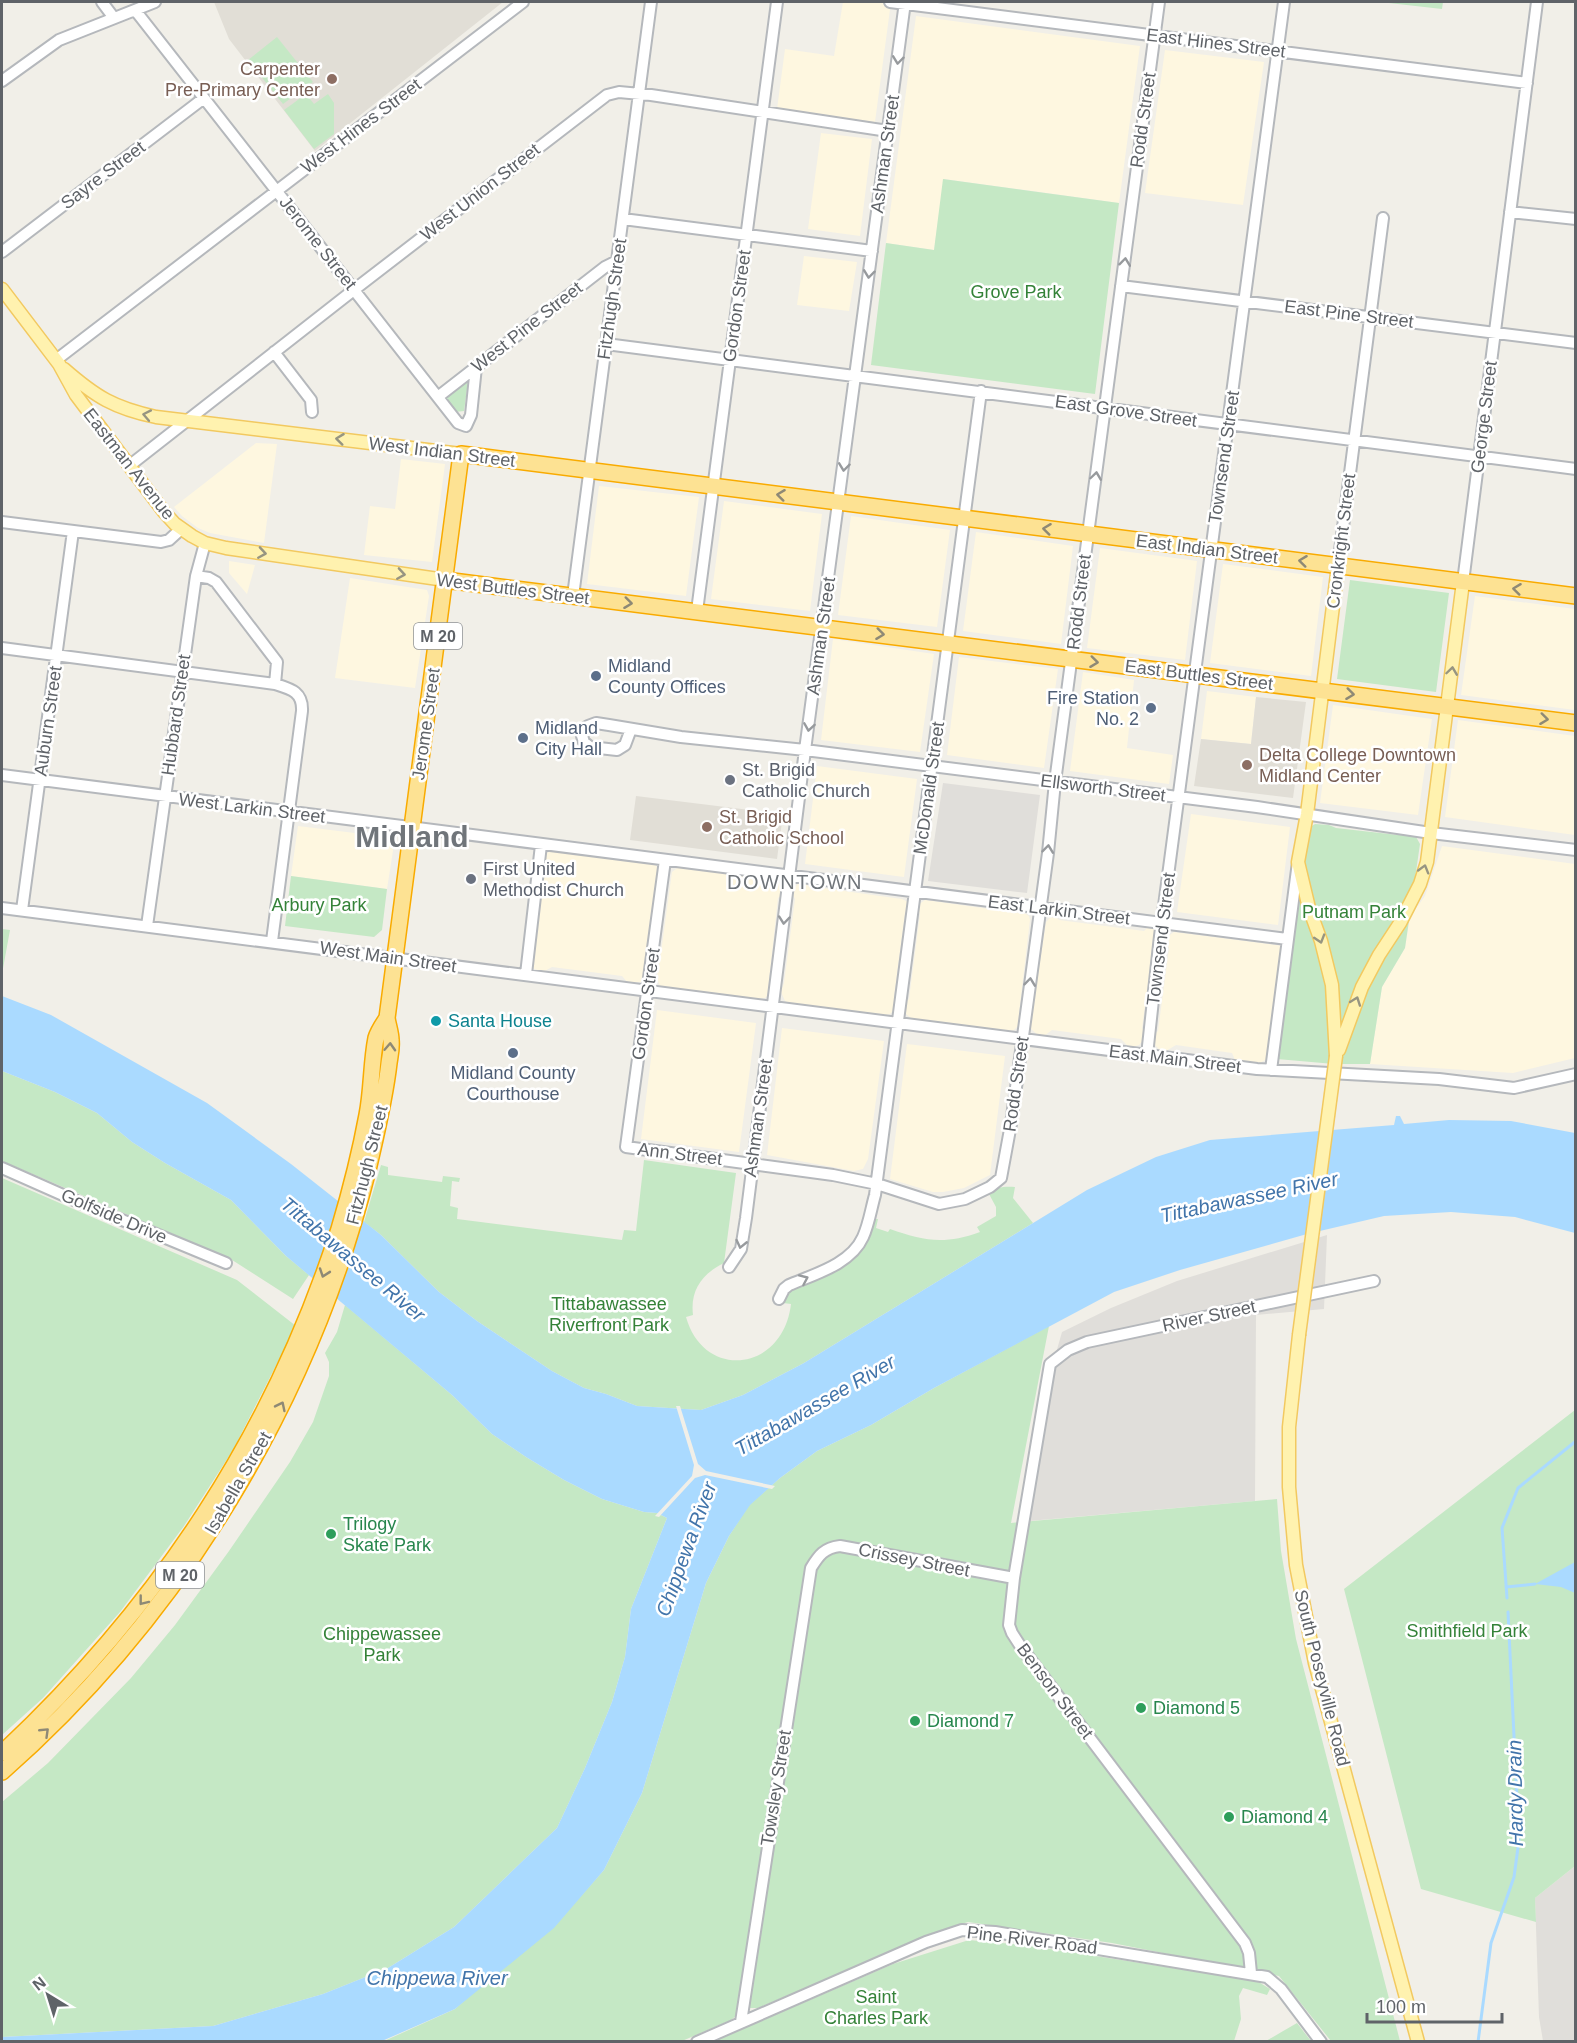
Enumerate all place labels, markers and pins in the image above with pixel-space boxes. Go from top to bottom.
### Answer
place label: Carpenter Pre-Primary Center [165,59,320,100]
marker: Carpenter Pre-Primary Center [325,72,339,86]
place label: Midland County Offices [608,656,726,697]
marker: Midland County Offices [589,669,603,683]
place label: Fire Station No. 2 [1047,688,1139,729]
marker: Fire Station No. 2 [1144,701,1158,715]
place label: Midland City Hall [535,718,602,759]
marker: Midland City Hall [516,731,530,745]
place label: Delta College Downtown Midland Center [1259,745,1456,786]
marker: Delta College Downtown Midland Center [1240,758,1254,772]
place label: St. Brigid Catholic Church [742,760,870,801]
marker: St. Brigid Catholic Church [723,773,737,787]
place label: St. Brigid Catholic School [719,807,844,848]
marker: St. Brigid Catholic School [700,820,714,834]
place label: First United Methodist Church [483,859,624,900]
marker: First United Methodist Church [464,872,478,886]
place label: Santa House [448,1011,552,1031]
marker: Santa House [429,1014,443,1028]
marker: Midland County Courthouse [506,1046,520,1060]
place label: Midland County Courthouse [450,1063,576,1104]
place label: Trilogy Skate Park [343,1514,432,1555]
marker: Trilogy Skate Park [324,1527,338,1541]
place label: Diamond 5 [1153,1698,1240,1718]
marker: Diamond 5 [1134,1701,1148,1715]
place label: Diamond 7 [927,1711,1014,1731]
marker: Diamond 7 [908,1714,922,1728]
place label: Diamond 4 [1241,1807,1328,1827]
marker: Diamond 4 [1222,1810,1236,1824]

